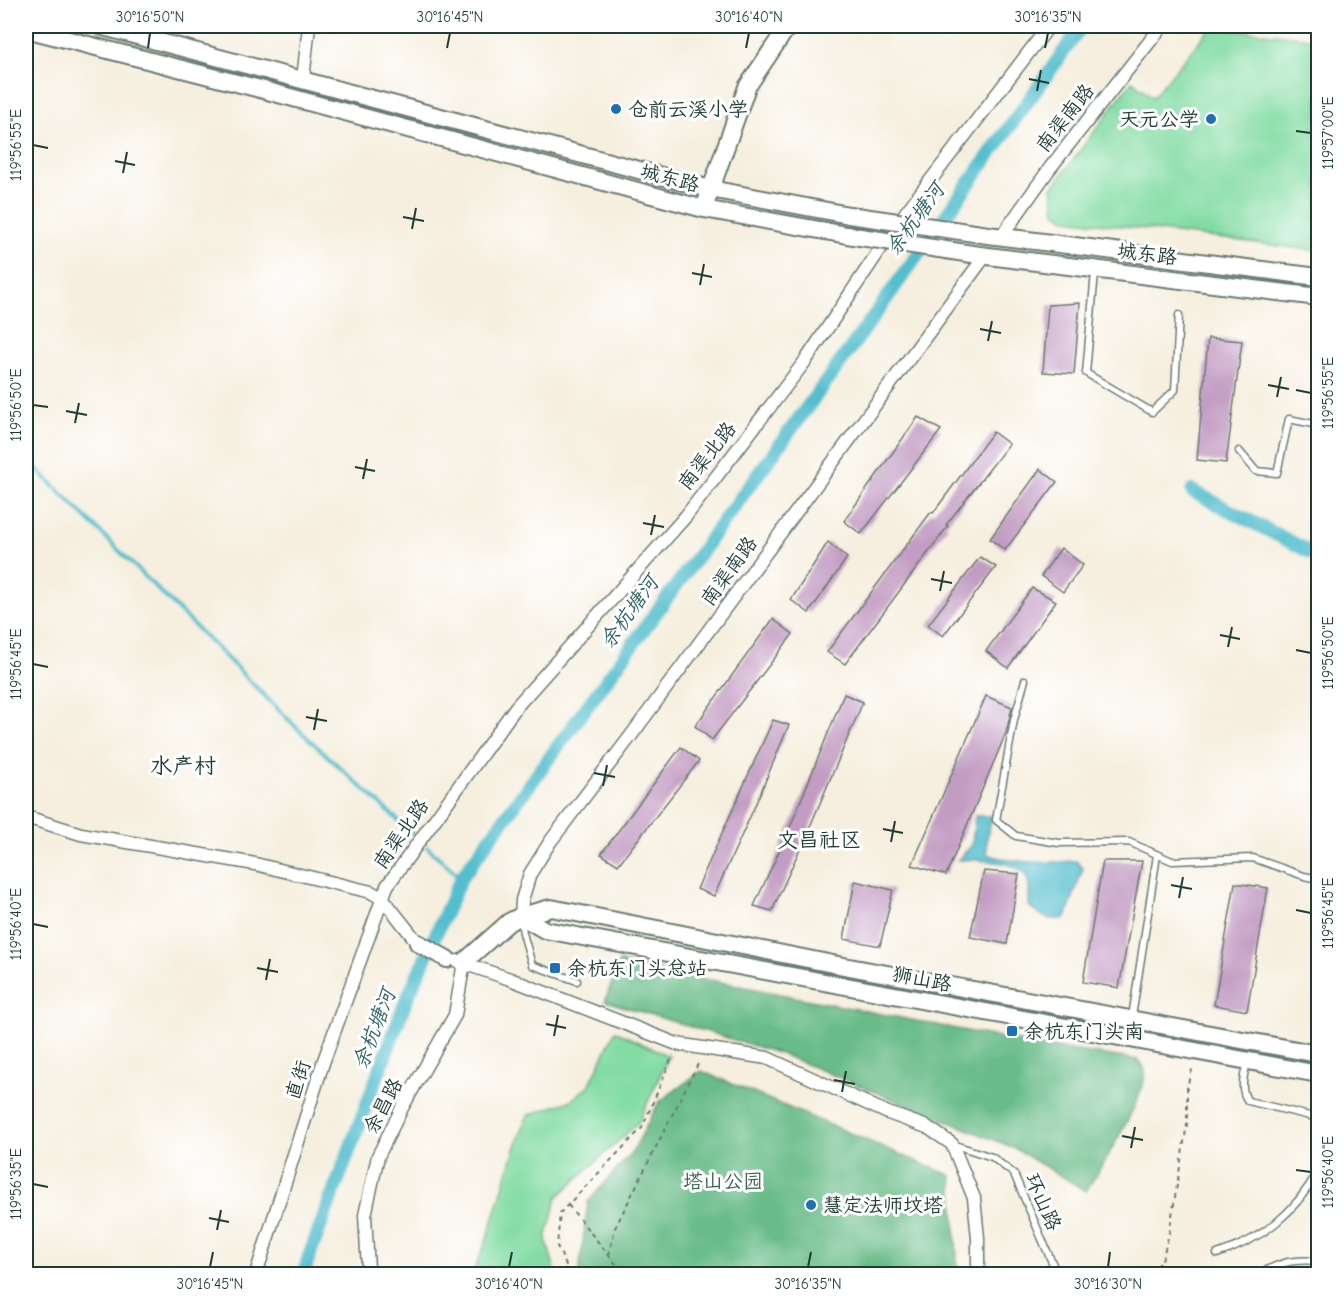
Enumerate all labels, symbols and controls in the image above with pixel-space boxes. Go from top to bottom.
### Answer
text: 30°16'50"N [116,8,184,26]
text: 30°16'45"N [417,8,483,26]
text: 30°16'40"N [715,8,783,26]
text: 30°16'35"N [1014,8,1082,26]
street label: 南渠南路 [1031,79,1099,157]
text: 119°57'00"E [1319,96,1337,170]
place label: 仓前云溪小学 [628,98,748,121]
marker: 仓前云溪小学 [609,102,623,116]
place label: 天元公学 [1119,108,1199,131]
text: 119°56'55"E [7,109,25,181]
marker: 天元公学 [1204,112,1218,126]
street label: 城东路 [638,159,703,197]
water label: 余杭塘河 [881,176,951,260]
street label: 城东路 [1116,239,1179,269]
text: 119°56'55"E [1319,357,1337,429]
text: 119°56'50"E [7,368,25,442]
street label: 南渠北路 [673,417,741,495]
street label: 南渠南路 [696,531,762,610]
water label: 余杭塘河 [595,569,665,653]
text: 119°56'50"E [1319,616,1337,690]
text: 119°56'45"E [7,628,25,700]
district label: 水产村 [150,753,216,779]
street label: 南渠北路 [369,794,434,873]
district label: 文昌社区 [777,828,861,852]
text: 119°56'45"E [1319,877,1337,949]
text: 119°56'40"E [7,888,25,960]
place label: 余杭东门头总站 [567,957,707,980]
marker: 余杭东门头总站 [548,961,562,975]
street label: 狮山路 [890,962,955,996]
water label: 余杭塘河 [348,983,401,1073]
place label: 余杭东门头南 [1024,1020,1144,1043]
marker: 余杭东门头南 [1005,1024,1019,1038]
street label: 直街 [281,1057,315,1103]
street label: 余昌路 [359,1073,408,1138]
text: 119°56'40"E [1319,1136,1337,1208]
text: 119°56'35"E [7,1148,25,1220]
park label: 塔山公园 [683,1170,763,1193]
street label: 环山路 [1020,1170,1066,1235]
place label: 慧定法师坟塔 [823,1194,943,1217]
marker: 慧定法师坟塔 [804,1198,818,1212]
text: 30°16'45"N [177,1275,243,1293]
text: 30°16'40"N [475,1275,543,1293]
text: 30°16'35"N [774,1275,842,1293]
text: 30°16'30"N [1074,1275,1142,1293]

